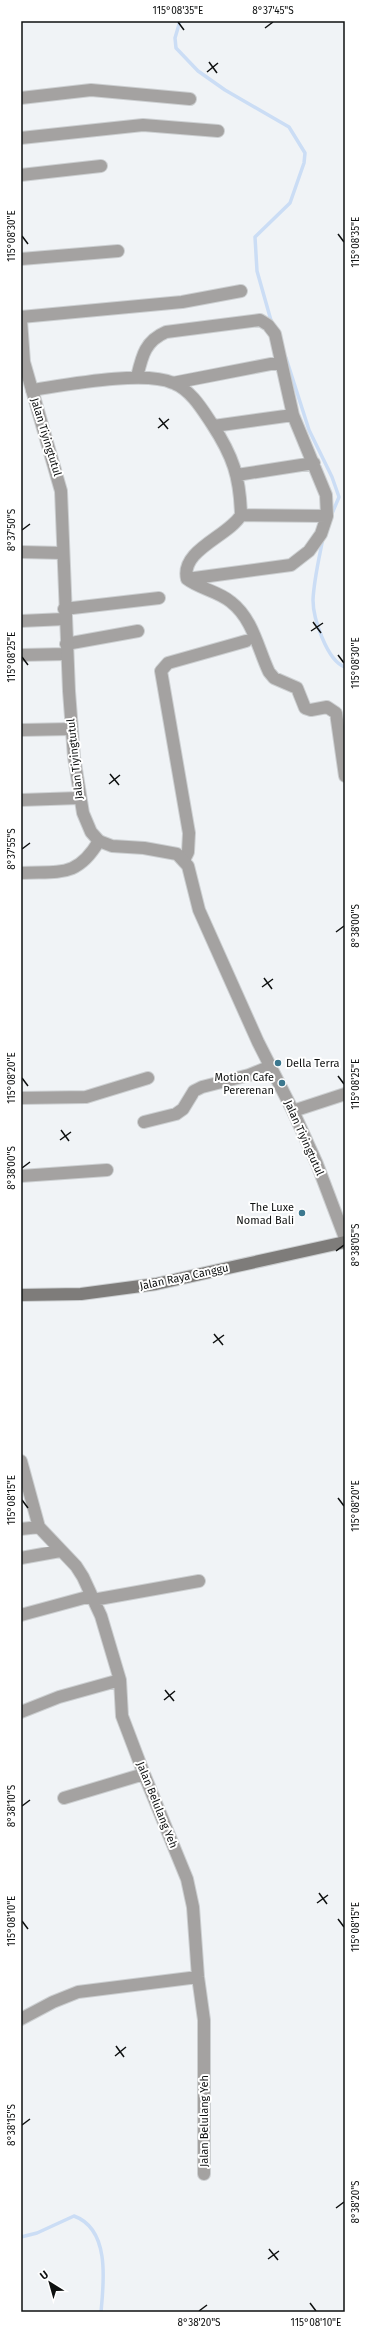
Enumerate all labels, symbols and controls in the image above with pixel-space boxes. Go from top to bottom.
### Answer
text: 115°08'35"E [153,5,203,17]
text: 8°37'45"S [252,5,294,17]
text: 115°08'30"E [6,210,18,262]
text: 115°08'35"E [350,217,362,267]
street label: Jalan Tiyingtutul [28,396,64,478]
text: 8°37'50"S [6,508,18,551]
text: 115°08'25"E [6,632,18,682]
text: 115°08'30"E [350,637,362,689]
street label: Jalan Tiyingtutul [64,718,86,800]
text: 8°37'55"S [6,828,18,870]
text: 8°38'00"S [350,904,362,948]
text: 115°08'20"E [6,1052,18,1104]
place label: Della Terra [286,1057,340,1070]
marker: Della Terra [273,1058,283,1068]
text: 115°08'25"E [350,1059,362,1109]
place label: Motion Cafe Pererenan [215,1071,274,1097]
marker: Motion Cafe Pererenan [277,1078,287,1088]
street label: Jalan Tiyingtutul [282,1098,326,1178]
text: 8°38'00"S [6,1146,18,1190]
place label: The Luxe Nomad Bali [236,1201,294,1227]
marker: The Luxe Nomad Bali [297,1208,307,1218]
text: 8°38'05"S [350,1223,362,1266]
street label: Jalan Raya Canggu [138,1261,230,1293]
text: 115°08'15"E [6,1475,18,1525]
text: 115°08'20"E [350,1480,362,1532]
street label: Jalan Belulang Yeh [134,1760,180,1850]
text: 8°38'10"S [6,1784,18,1827]
text: 115°08'10"E [6,1896,18,1946]
text: 115°08'15"E [350,1902,362,1952]
street label: Jalan Belulang Yeh [198,2075,211,2167]
text: 8°38'15"S [6,2104,18,2146]
text: 8°38'20"S [350,2180,362,2224]
north arrow [30,2263,70,2303]
text: U [38,2268,51,2283]
text: 8°38'20"S [177,2317,221,2329]
text: 115°08'10"E [291,2317,341,2329]

